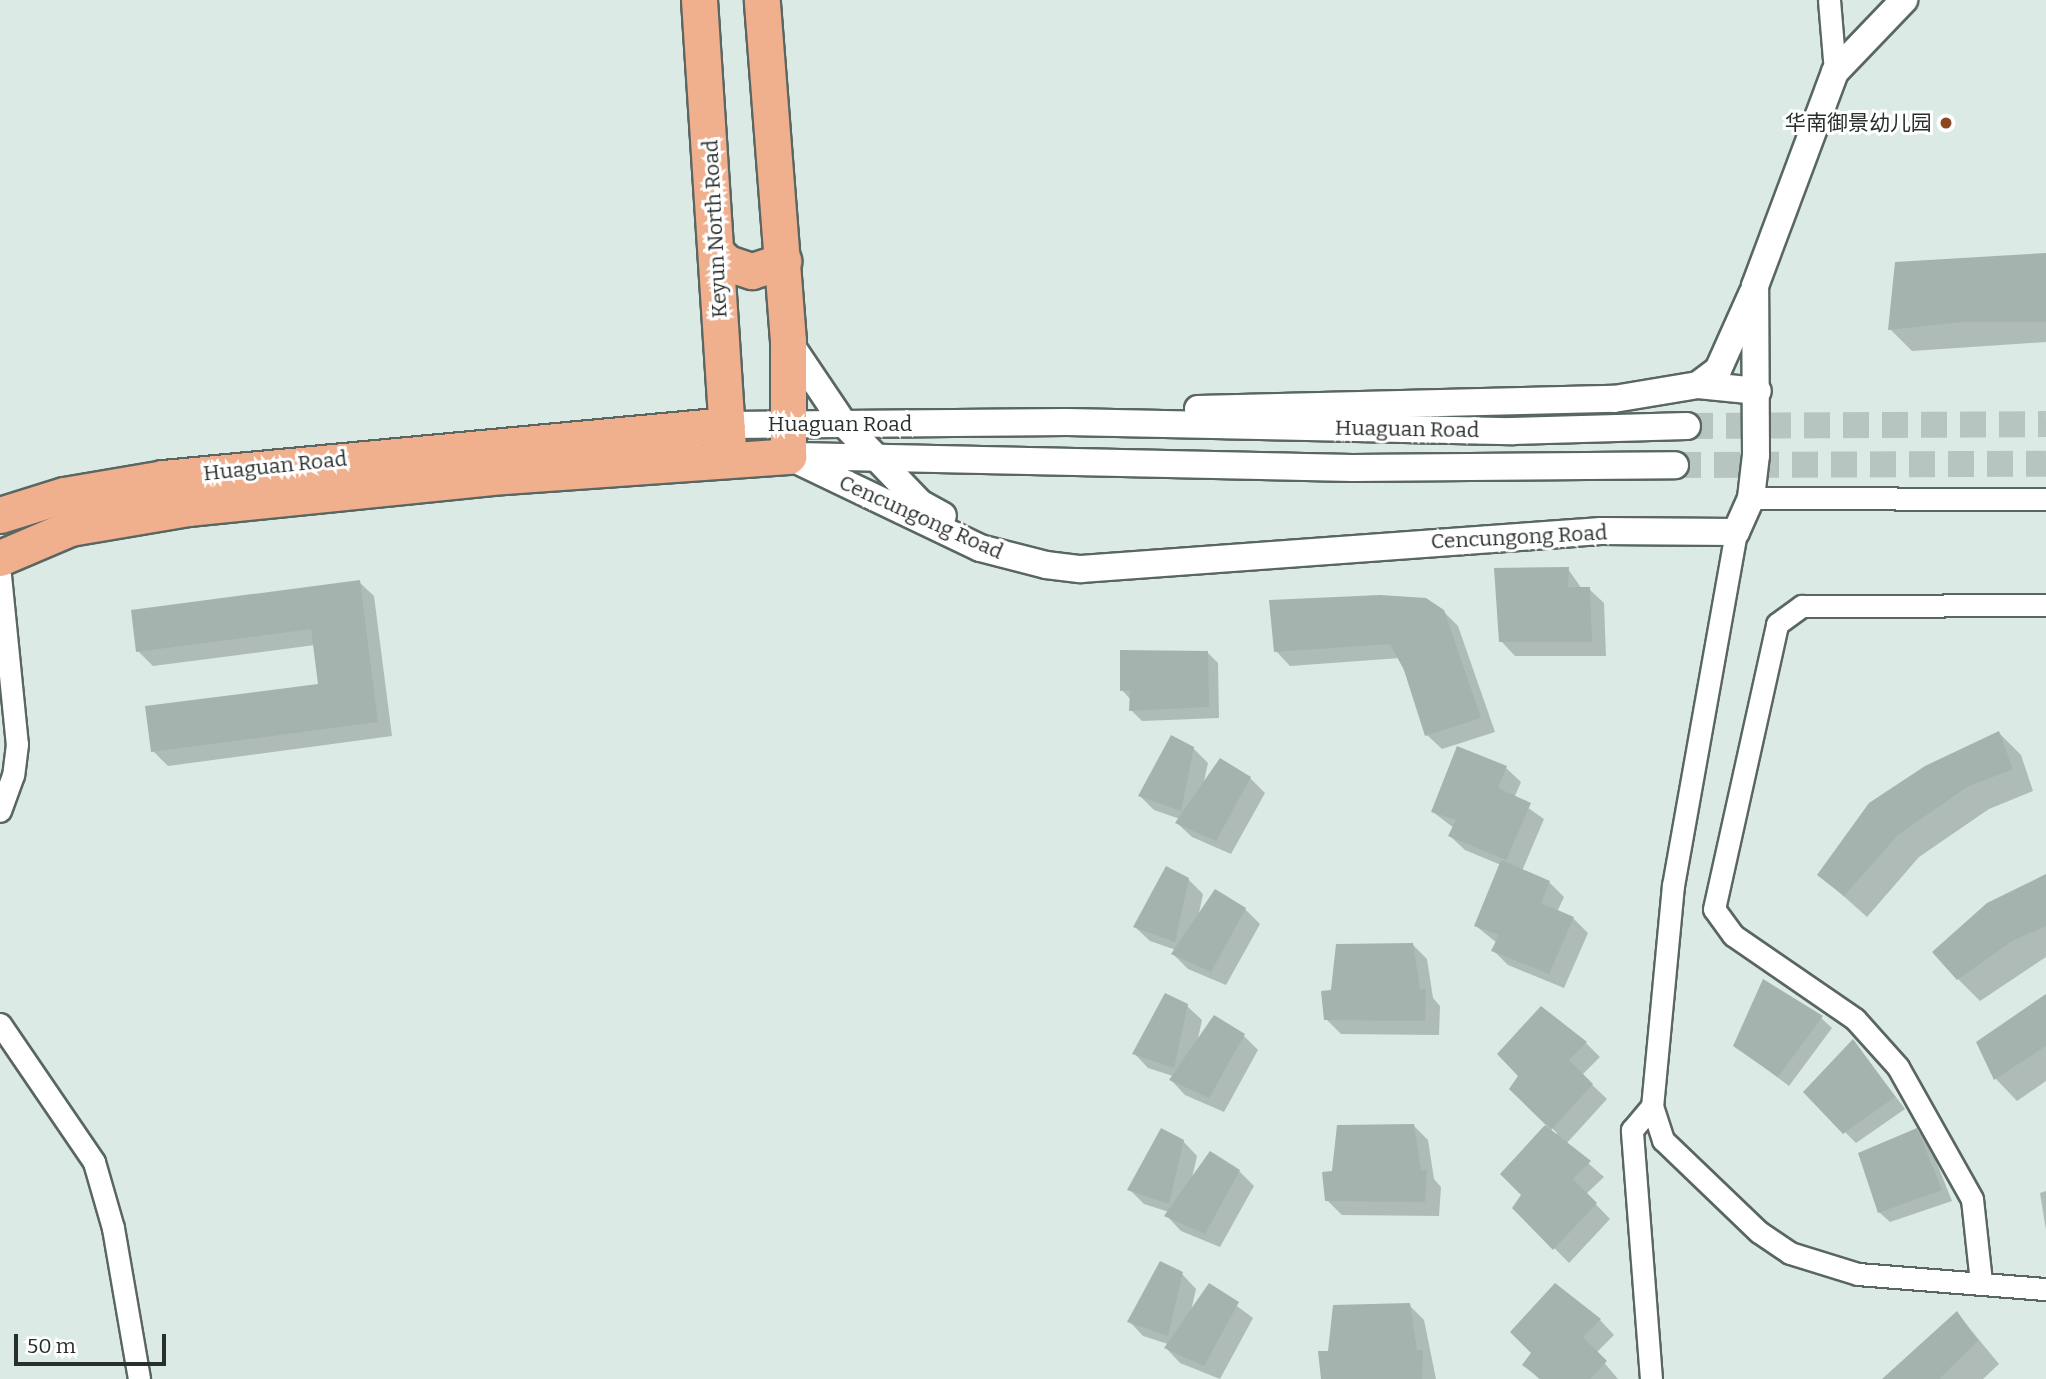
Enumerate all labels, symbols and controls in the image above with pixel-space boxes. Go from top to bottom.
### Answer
place label: 华南御景幼儿园 [1785,110,1932,136]
marker: 华南御景幼儿园 [1938,115,1954,131]
street label: Keyun North Road [698,139,732,319]
street label: Huaguan Road [768,411,912,437]
street label: Huaguan Road [1335,415,1479,443]
street label: Huaguan Road [202,446,348,486]
street label: Cencungong Road [835,470,1007,564]
street label: Cencungong Road [1430,520,1608,554]
scale bar [18,1320,170,1364]
text: 50 m [27,1333,76,1359]

